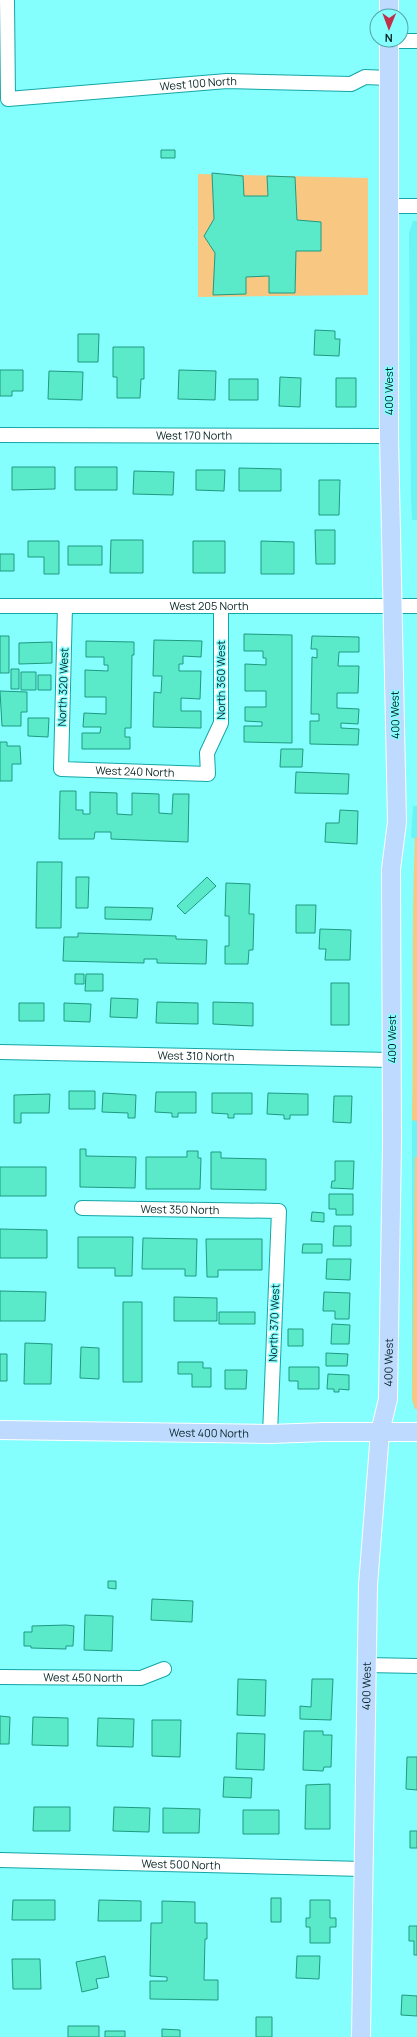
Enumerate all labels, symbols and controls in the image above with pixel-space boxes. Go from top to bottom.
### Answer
north arrow [369,8,409,48]
text: N [385,31,393,46]
street label: West 100 North [159,73,237,94]
street label: 400 West [381,367,396,415]
street label: West 170 North [156,427,232,443]
street label: West 205 North [170,598,249,613]
street label: North 360 West [213,640,228,720]
street label: North 320 West [54,647,71,727]
street label: 400 West [387,691,402,739]
street label: West 240 North [95,762,175,780]
street label: 400 West [384,1015,399,1063]
street label: West 310 North [157,1047,234,1064]
street label: West 350 North [140,1201,220,1217]
street label: North 370 West [265,1284,282,1362]
street label: 400 West [380,1338,396,1387]
street label: West 400 North [169,1425,249,1441]
street label: 400 West [358,1662,374,1710]
street label: West 450 North [43,1669,123,1685]
street label: West 500 North [141,1856,221,1872]

